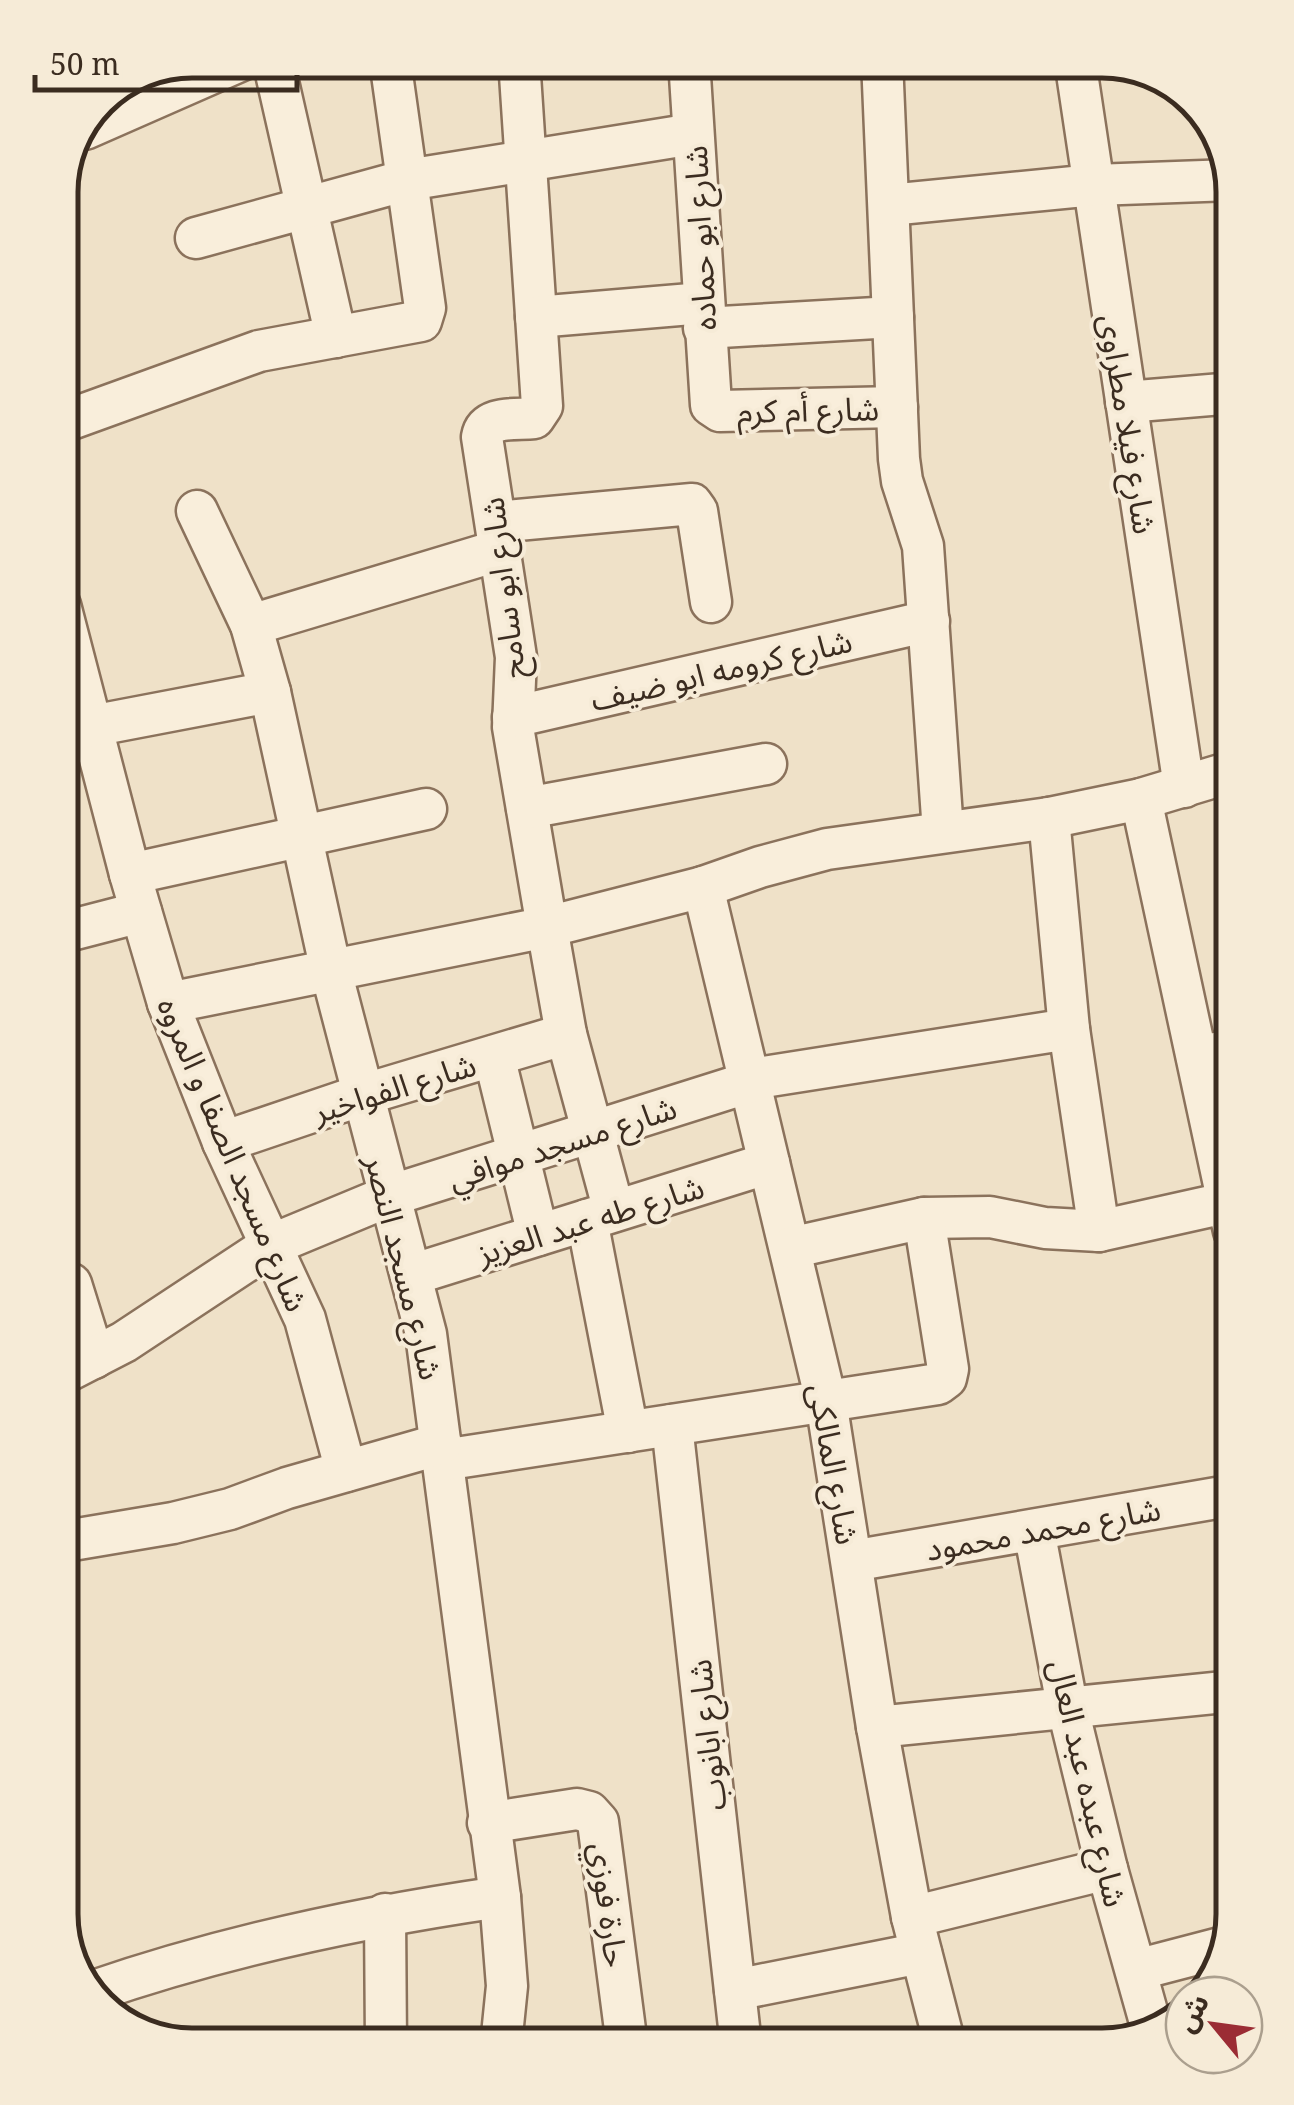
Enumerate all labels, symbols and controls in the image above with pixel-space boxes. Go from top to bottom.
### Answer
scale bar [35,30,298,92]
text: 50 m [50,43,120,84]
street label: شارع ابو حماده [673,144,729,332]
street label: شارع فيلا مطراوى [1086,311,1168,538]
street label: شارع أم كرم [737,386,879,436]
street label: شارع ابو سامح [470,494,538,681]
street label: شارع كرومه ابو ضيف [586,618,857,724]
street label: شارع مسجد الصفا و المروه [145,990,320,1319]
street label: شارع الفواخير [306,1042,482,1136]
street label: شارع مسجد موافي [442,1085,683,1203]
street label: شارع مسجد النصر [352,1149,454,1385]
street label: شارع طه عبد العزيز [470,1164,710,1278]
street label: شارع المالكى [796,1380,870,1548]
street label: شارع محمد محمود [922,1486,1165,1574]
street label: شارع عبده عبد العال [1036,1655,1138,1912]
street label: شارع ابانوب [677,1657,739,1813]
street label: حارة فوزي [577,1840,639,1970]
north arrow [1164,1975,1264,2075]
text: ش [1165,1986,1217,2038]

